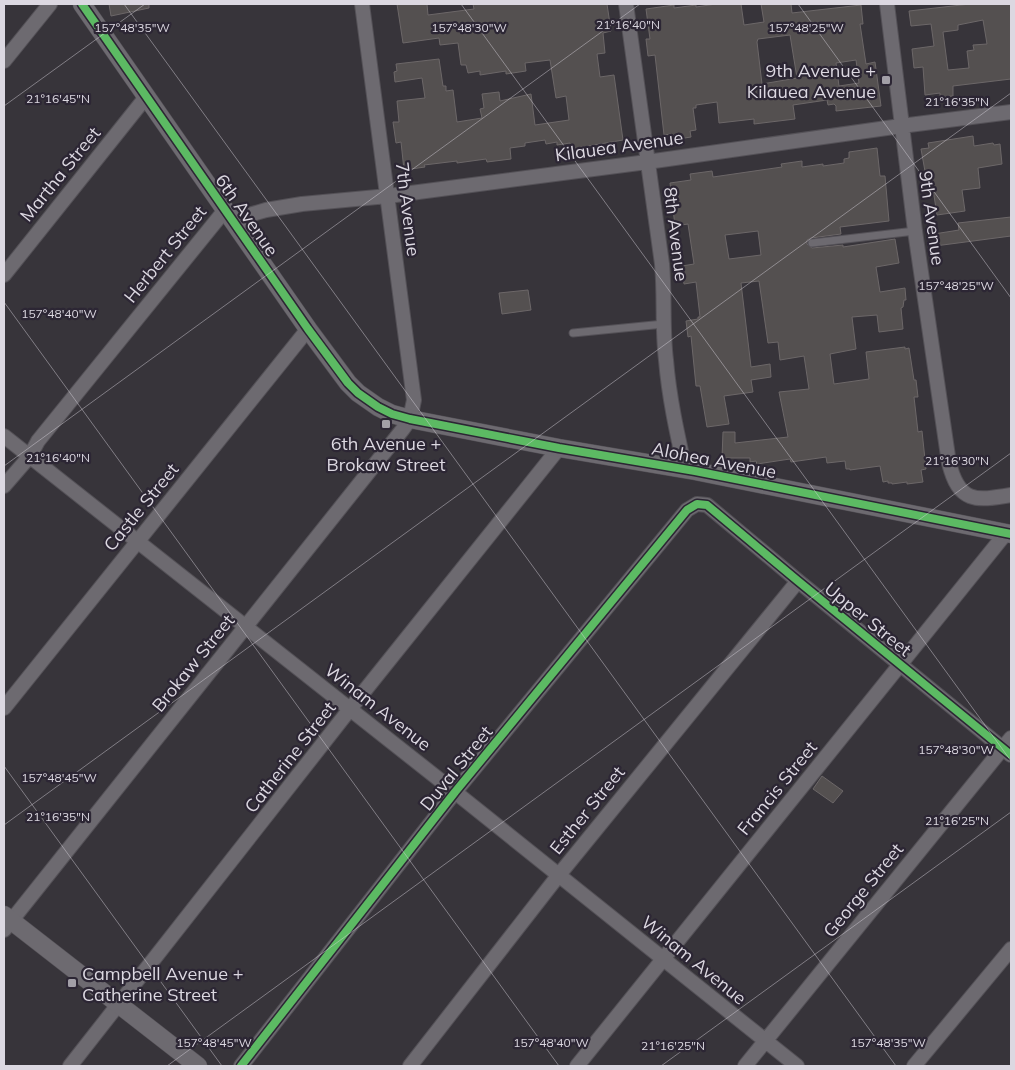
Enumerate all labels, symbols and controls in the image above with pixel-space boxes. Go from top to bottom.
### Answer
text: 21°16'40"N [596,17,660,32]
text: 157°48'35"W [94,20,170,35]
text: 157°48'30"W [431,20,507,35]
text: 157°48'25"W [768,20,844,35]
place label: 9th Avenue + Kilauea Avenue [747,59,876,103]
marker: 9th Avenue + Kilauea Avenue [880,74,892,86]
text: 21°16'45"N [26,91,90,106]
text: 21°16'35"N [925,94,989,109]
street label: Martha Street [15,122,105,226]
street label: Kilauea Avenue [553,126,685,166]
street label: 7th Avenue [391,160,425,258]
street label: 6th Avenue [210,169,284,261]
street label: 9th Avenue [914,169,950,267]
street label: 8th Avenue [659,185,693,283]
street label: Herbert Street [119,201,211,307]
text: 157°48'25"W [918,278,994,293]
text: 157°48'40"W [21,306,97,321]
marker: 6th Avenue + Brokaw Street [380,418,392,430]
place label: 6th Avenue + Brokaw Street [327,432,445,476]
street label: Alohea Avenue [650,437,778,483]
text: 21°16'40"N [26,450,90,465]
text: 21°16'30"N [925,453,989,468]
street label: Castle Street [99,458,183,556]
street label: Upper Street [820,577,916,661]
street label: Brokaw Street [147,610,239,716]
street label: Winam Avenue [320,658,436,756]
street label: Catherine Street [239,697,341,817]
street label: Duval Street [415,721,497,815]
street label: Francis Street [732,736,822,840]
text: 157°48'30"W [918,742,994,757]
street label: Esther Street [544,761,630,859]
text: 157°48'45"W [21,770,97,785]
text: 21°16'35"N [26,809,90,824]
text: 21°16'25"N [925,813,989,828]
street label: George Street [818,838,908,942]
street label: Winam Avenue [637,911,751,1009]
place label: Campbell Avenue + Catherine Street [82,962,243,1006]
marker: Campbell Avenue + Catherine Street [66,977,78,989]
text: 157°48'45"W [176,1035,252,1050]
text: 157°48'40"W [513,1035,589,1050]
text: 157°48'35"W [850,1035,926,1050]
text: 21°16'25"N [641,1038,705,1053]

